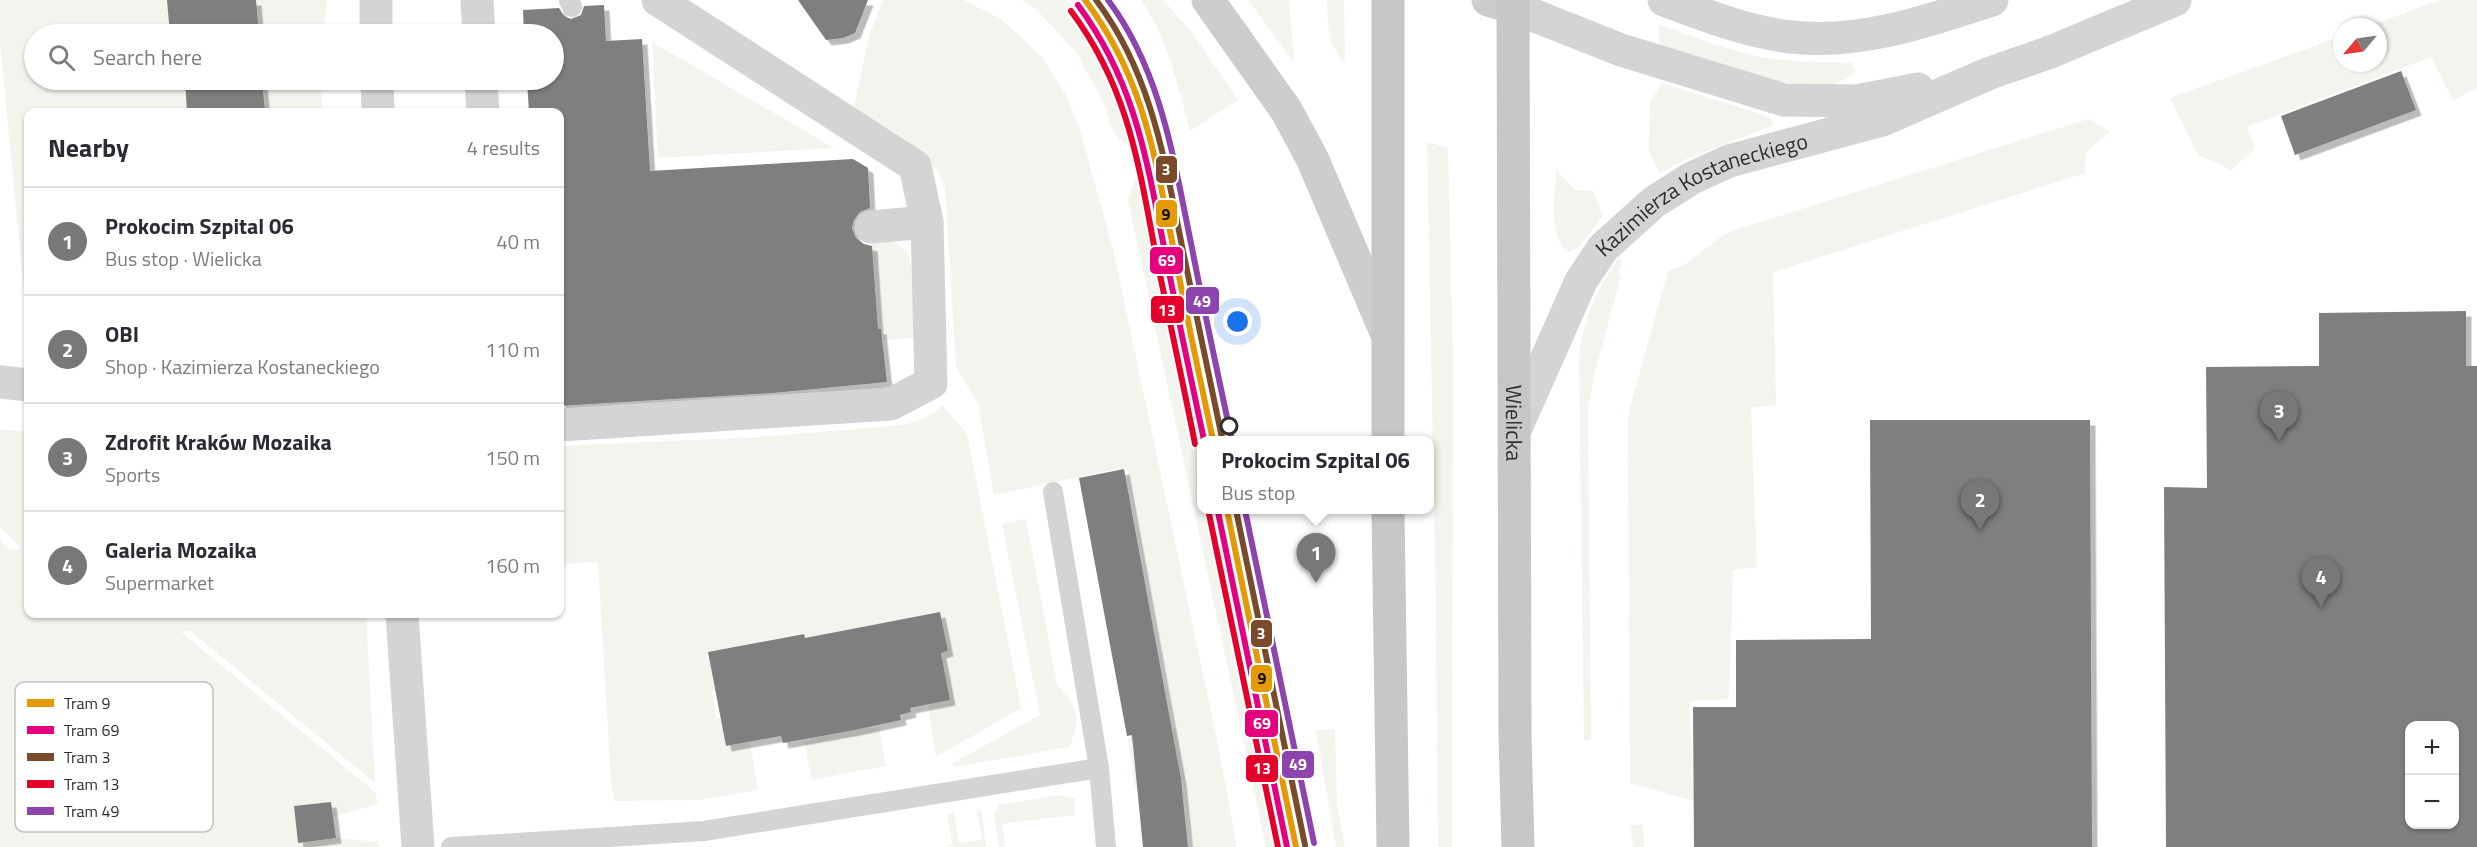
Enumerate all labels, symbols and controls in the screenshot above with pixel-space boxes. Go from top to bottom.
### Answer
north arrow [2333,18,2387,72]
search box [24,24,564,90]
text: Search here [93,40,202,74]
icon: search [45,41,78,74]
street label: Kazimierza Kostaneckiego [1587,124,1811,265]
text: Nearby [48,128,129,167]
text: 4 results [467,132,540,163]
line badge: 3 [1155,155,1178,184]
text: 3 [1162,157,1170,181]
line badge: 9 [1155,199,1178,228]
text: 9 [1162,202,1171,226]
text: Prokocim Szpital 06 [105,209,294,243]
text: 1 [62,226,73,257]
text: 40 m [496,226,540,257]
text: Bus stop · Wielicka [105,243,262,274]
line badge: 69 [1149,246,1184,275]
text: 69 [1158,248,1176,272]
line badge: 49 [1185,286,1220,315]
text: 49 [1193,289,1211,313]
line badge: 13 [1150,295,1185,324]
text: 13 [1158,298,1176,322]
your location [1223,307,1252,336]
text: OBI [105,317,139,351]
text: 2 [62,334,73,365]
text: 110 m [485,334,540,365]
text: Shop · Kazimierza Kostaneckiego [105,351,380,382]
street label: Wielicka [1497,385,1531,461]
pin: 3 [2260,392,2298,441]
unlabelled marker [1220,417,1238,435]
text: Zdrofit Kraków Mozaika [105,425,332,459]
popup [1197,436,1434,514]
text: 3 [62,442,73,473]
text: 150 m [485,442,540,473]
text: Prokocim Szpital 06 [1221,443,1410,477]
text: Sports [105,459,160,490]
text: Bus stop [1221,477,1295,508]
pin: 2 [1960,480,2000,530]
text: Galeria Mozaika [105,533,257,567]
pin: 1 [1296,534,1336,583]
text: 4 [62,550,73,581]
text: 160 m [485,550,540,581]
pin: 4 [2302,558,2340,607]
text: Supermarket [105,567,214,598]
line badge: 3 [1250,619,1273,648]
text: 3 [1257,621,1265,645]
line badge: 9 [1250,664,1273,693]
text: 9 [1258,666,1267,690]
legend [15,682,213,832]
text: Tram 9 [64,691,110,715]
line badge: 69 [1244,709,1279,738]
text: 69 [1253,711,1271,735]
text: Tram 69 [64,718,119,742]
map controls [2405,721,2459,829]
button: + [2405,721,2459,775]
text: Tram 3 [64,745,110,769]
line badge: 49 [1281,750,1315,779]
text: 49 [1289,752,1307,776]
line badge: 13 [1245,754,1279,783]
text: 13 [1253,756,1271,780]
text: Tram 13 [64,772,119,796]
button: − [2405,775,2459,829]
text: Tram 49 [64,799,119,823]

